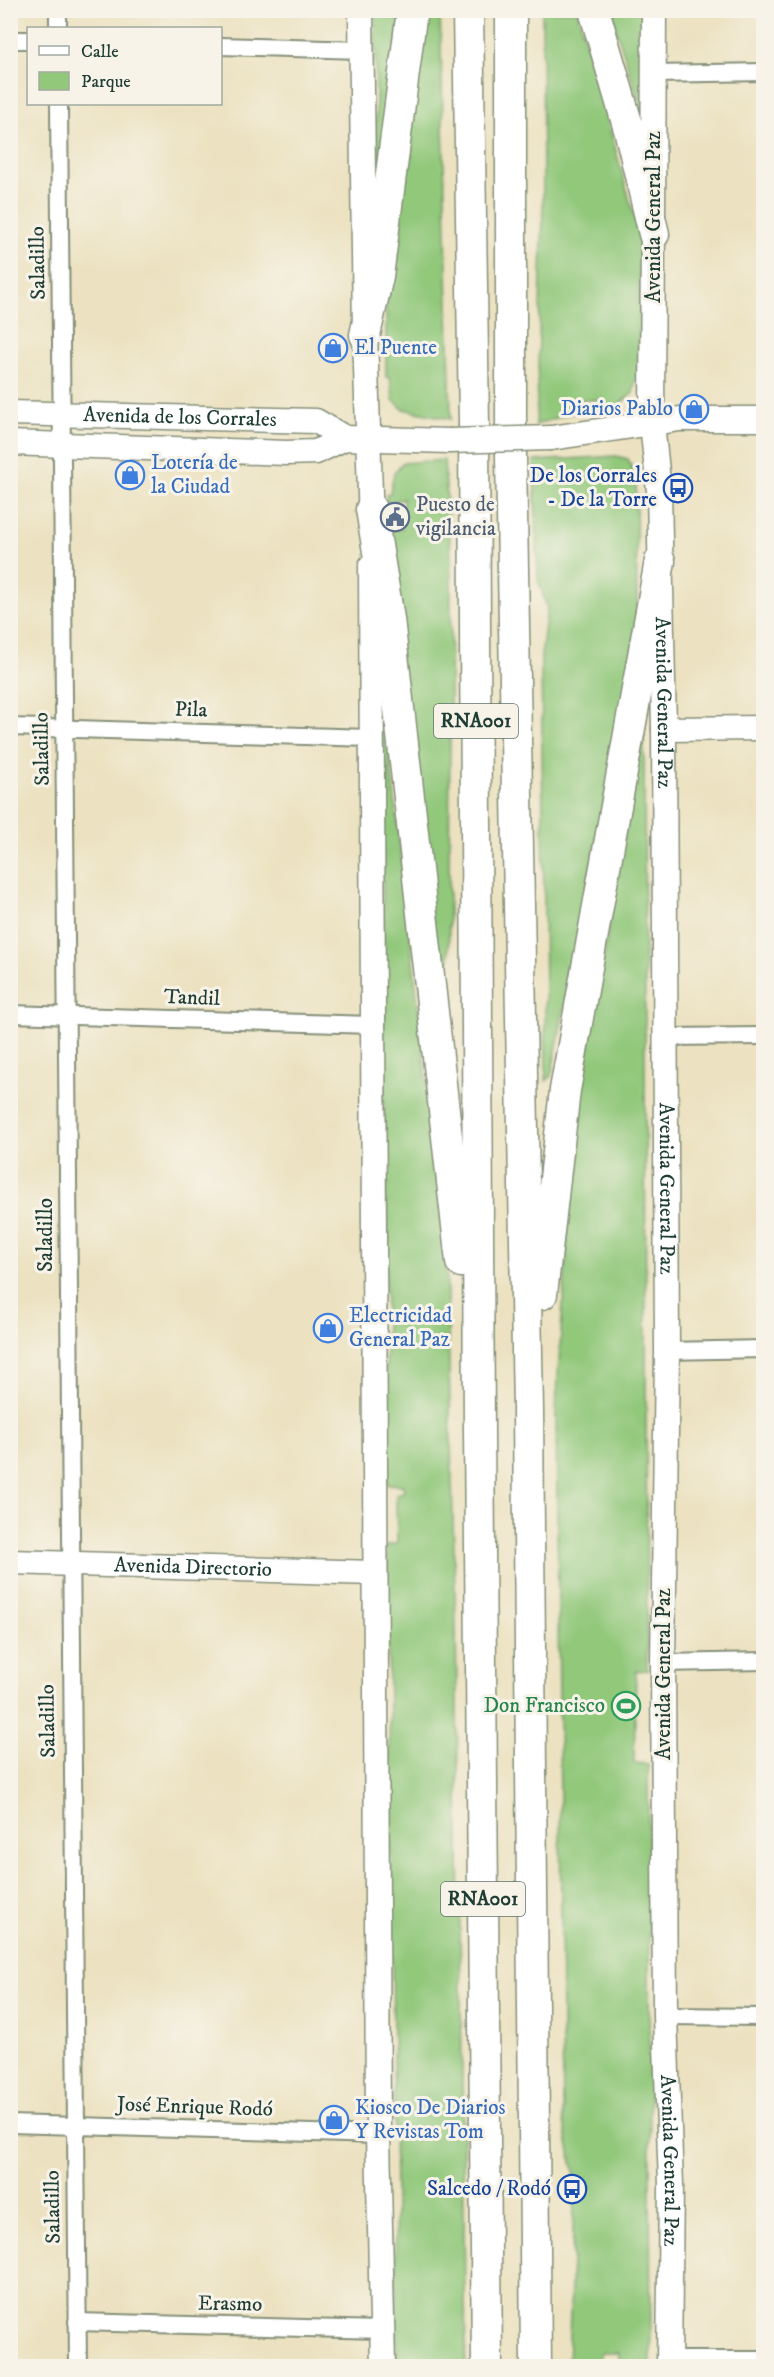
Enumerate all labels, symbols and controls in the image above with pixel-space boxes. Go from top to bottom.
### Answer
legend [27,27,222,105]
text: Calle [81,41,119,63]
text: Parque [81,71,131,93]
street label: Avenida General Paz [641,131,667,303]
street label: Saladillo [24,226,52,300]
shop icon: El Puente [317,332,349,364]
place label: El Puente [354,335,437,361]
shop icon: Diarios Pablo [678,393,710,425]
place label: Diarios Pablo [561,396,673,422]
street label: Avenida de los Corrales [83,402,277,433]
place label: Lotería de la Ciudad [151,450,238,500]
shop icon: Lotería de la Ciudad [114,459,146,491]
place label: De los Corrales - De la Torre [530,463,657,513]
bus stop icon: De los Corrales - De la Torre [662,472,694,504]
place label: Puesto de vigilancia [415,492,496,542]
public building icon: Puesto de vigilancia [379,501,411,533]
street label: Avenida General Paz [649,616,677,789]
street label: Pila [174,696,208,724]
road number: RNA001 [434,704,518,738]
street label: Saladillo [28,712,56,786]
street label: Tandil [164,984,221,1012]
street label: Avenida General Paz [653,1103,680,1275]
street label: Saladillo [33,1198,59,1272]
place label: Electricidad General Paz [349,1303,453,1353]
shop icon: Electricidad General Paz [312,1312,344,1344]
street label: Avenida Directorio [113,1552,272,1583]
street label: Avenida General Paz [651,1588,677,1760]
street label: Saladillo [34,1684,62,1758]
sports icon: Don Francisco [610,1690,642,1722]
place label: Don Francisco [483,1693,605,1719]
road number: RNA001 [441,1882,525,1916]
street label: Avenida General Paz [654,2074,684,2247]
street label: José Enrique Rodó [115,2091,273,2123]
place label: Kiosco De Diarios Y Revistas Tom [355,2095,505,2145]
shop icon: Kiosco De Diarios Y Revistas Tom [318,2104,350,2136]
street label: Saladillo [39,2170,67,2244]
bus stop icon: Salcedo / Rodó [556,2173,588,2205]
place label: Salcedo / Rodó [427,2176,551,2202]
street label: Erasmo [198,2290,262,2318]

